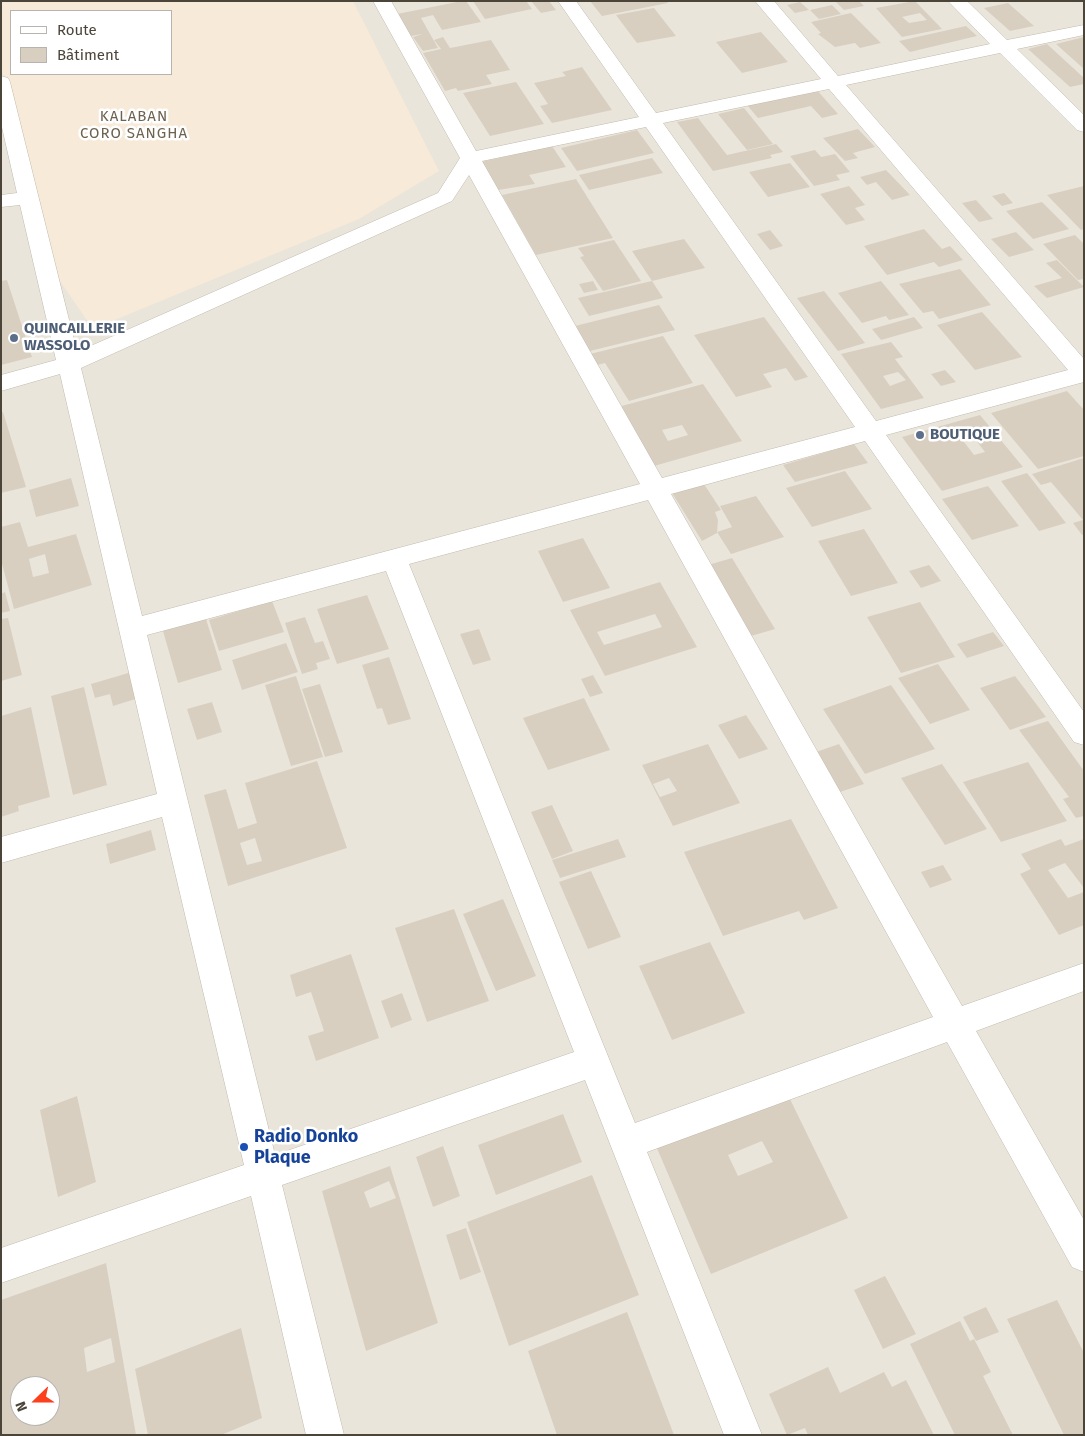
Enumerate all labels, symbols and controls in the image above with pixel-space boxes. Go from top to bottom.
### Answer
legend [10,10,172,75]
text: Route [57,21,97,39]
text: Bâtiment [57,46,119,64]
district label: KALABAN CORO SANGHA [79,108,189,143]
place label: QUINCAILLERIE WASSOLO [24,320,125,355]
marker: QUINCAILLERIE WASSOLO [8,332,20,344]
place label: BOUTIQUE [930,426,1000,444]
marker: BOUTIQUE [914,429,926,441]
place label: Radio Donko Plaque [254,1126,358,1168]
marker: Radio Donko Plaque [238,1141,250,1153]
north arrow [10,1376,60,1426]
text: N [12,1399,31,1414]

